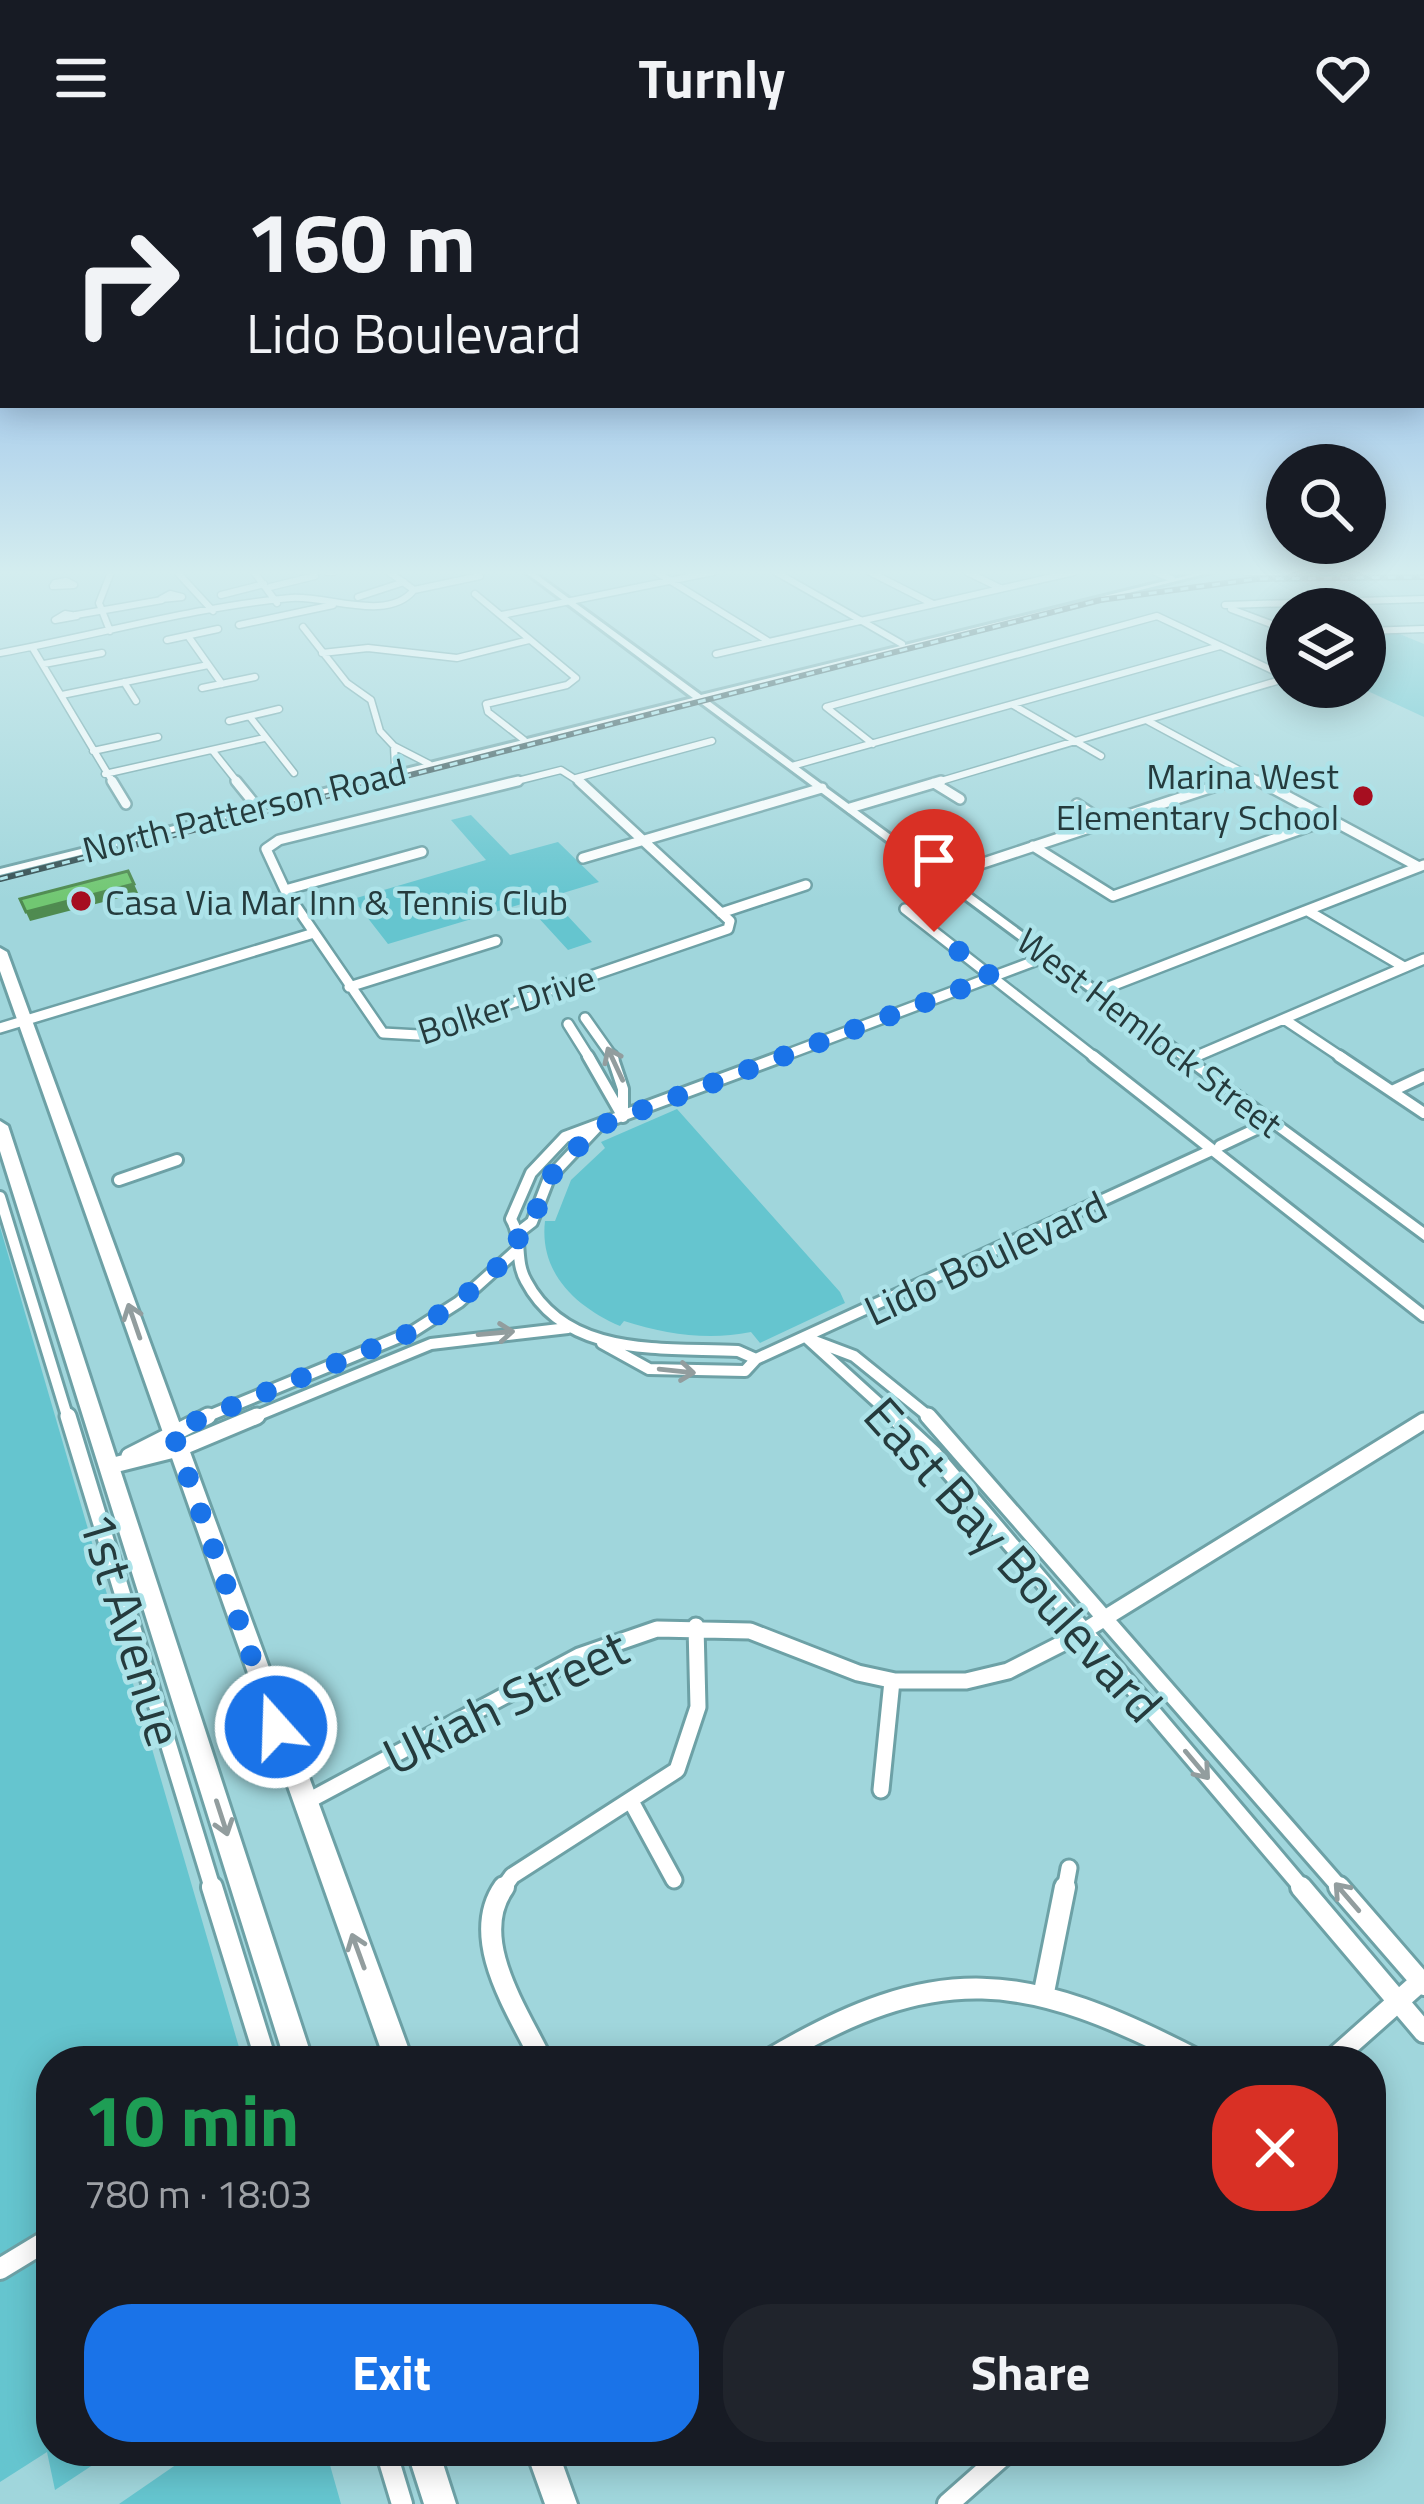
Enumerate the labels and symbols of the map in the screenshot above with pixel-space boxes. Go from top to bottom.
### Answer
street label: North Patterson Road [76,743,412,877]
place label: Marina West Elementary School [1056,748,1339,844]
marker: Marina West Elementary School [1350,783,1376,809]
pin [883,809,985,932]
place label: Casa Via Mar Inn & Tennis Club [105,874,568,929]
marker: Casa Via Mar Inn & Tennis Club [68,888,94,914]
street label: West Hemlock Street [1006,914,1295,1150]
street label: Bolker Drive [410,949,602,1059]
one-way arrow [603,1047,625,1083]
street label: Lido Boulevard [853,1173,1117,1341]
one-way arrow [122,1303,144,1341]
one-way arrow [476,1321,515,1344]
one-way arrow [657,1360,696,1383]
street label: East Bay Boulevard [846,1379,1182,1739]
street label: 1st Avenue [59,1502,205,1756]
street label: Ukiah Street [369,1608,641,1794]
position arrow [213,1664,339,1790]
one-way arrow [1183,1749,1210,1780]
one-way arrow [212,1798,234,1836]
one-way arrow [1334,1882,1362,1913]
one-way arrow [346,1933,368,1970]

